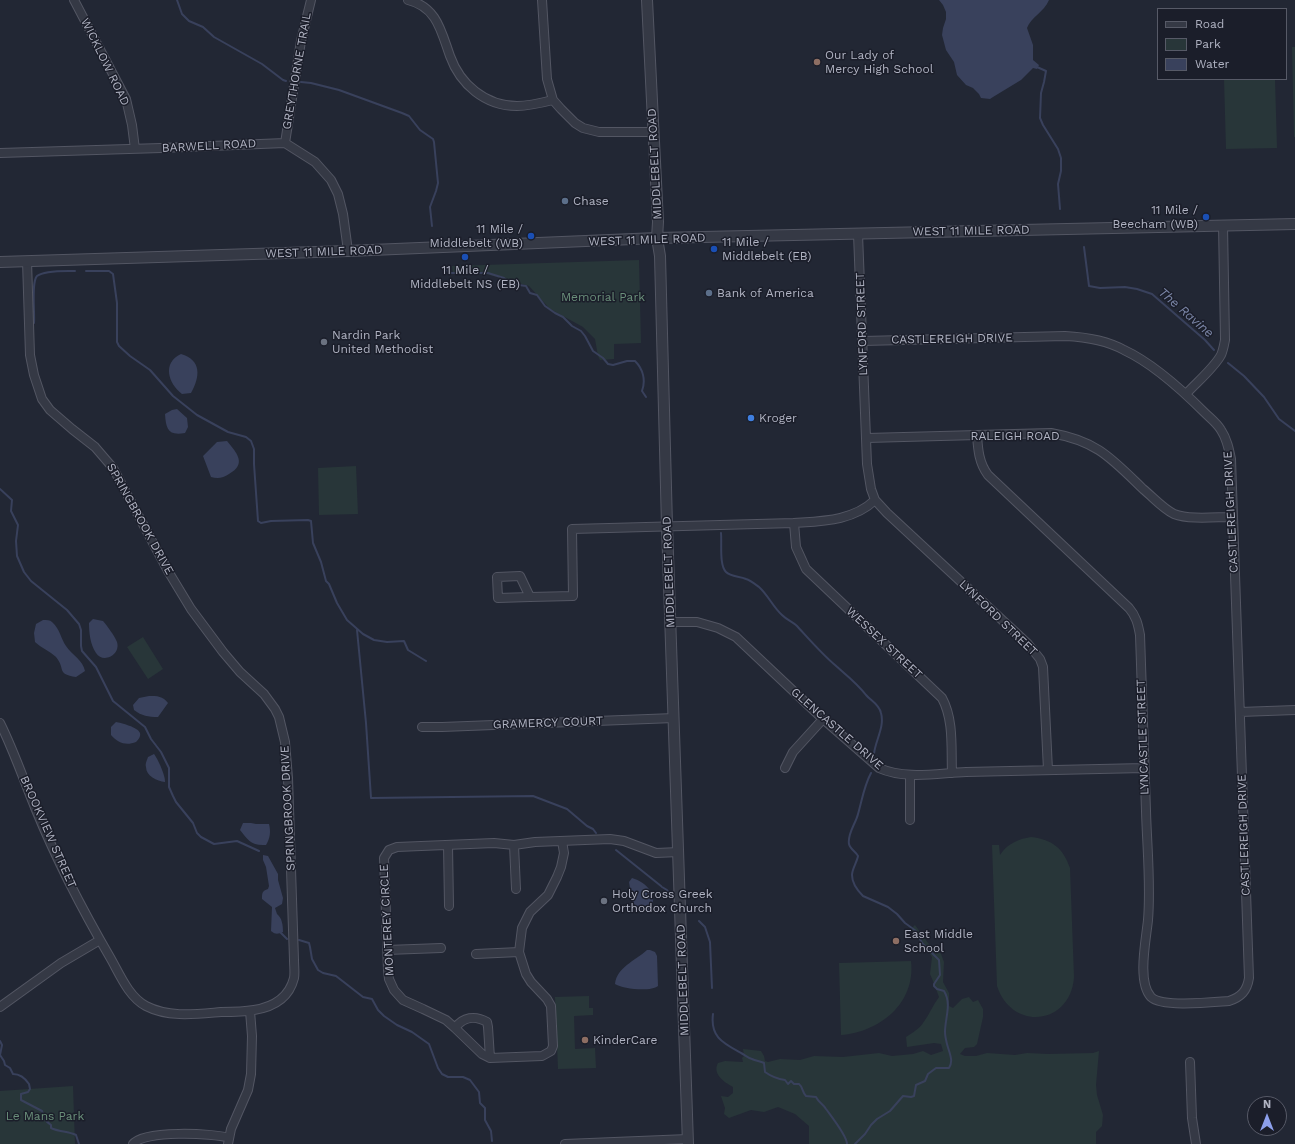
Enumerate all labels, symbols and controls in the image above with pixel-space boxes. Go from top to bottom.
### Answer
legend [1157,8,1287,80]
street label: GREYTHORNE TRAIL [280,11,314,131]
street label: WICKLOW ROAD [78,16,132,108]
text: Road [1195,17,1224,31]
text: Park [1195,37,1221,51]
place label: Our Lady of Mercy High School [825,48,933,76]
marker: Our Lady of Mercy High School [812,57,822,67]
text: Water [1195,57,1229,71]
street label: MIDDLEBELT ROAD [645,108,665,220]
street label: BARWELL ROAD [162,136,256,156]
place label: Chase [573,194,609,208]
marker: Chase [560,196,570,206]
place label: 11 Mile / Beecham (WB) [1112,203,1198,231]
marker: 11 Mile / Beecham (WB) [1201,212,1211,222]
place label: 11 Mile / Middlebelt (WB) [430,222,523,250]
street label: WEST 11 MILE ROAD [912,223,1030,239]
marker: 11 Mile / Middlebelt (WB) [526,231,536,241]
street label: WEST 11 MILE ROAD [588,231,706,249]
place label: 11 Mile / Middlebelt (EB) [722,235,811,263]
street label: WEST 11 MILE ROAD [265,243,383,261]
marker: 11 Mile / Middlebelt (EB) [709,244,719,254]
marker: 11 Mile / Middlebelt NS (EB) [460,252,470,262]
place label: 11 Mile / Middlebelt NS (EB) [410,263,520,291]
street label: LYNFORD STREET [853,272,871,376]
water label: The Ravine [1155,285,1217,341]
place label: Bank of America [717,286,814,300]
marker: Bank of America [704,288,714,298]
park label: Memorial Park [561,290,645,304]
place label: Nardin Park United Methodist [332,328,433,356]
street label: CASTLEREIGH DRIVE [891,331,1013,347]
marker: Nardin Park United Methodist [319,337,329,347]
place label: Kroger [759,411,797,425]
marker: Kroger [746,413,756,423]
street label: RALEIGH ROAD [970,429,1060,443]
street label: CASTLEREIGH DRIVE [1221,451,1241,573]
street label: SPRINGBROOK DRIVE [103,461,177,577]
street label: MIDDLEBELT ROAD [660,516,678,628]
street label: LYNFORD STREET [956,577,1040,659]
street label: WESSEX STREET [843,604,925,682]
street label: LYNCASTLE STREET [1134,679,1152,795]
street label: GLENCASTLE DRIVE [788,685,886,773]
street label: GRAMERCY COURT [493,714,603,732]
street label: SPRINGBROOK DRIVE [278,745,298,871]
street label: BROOKVIEW STREET [17,774,79,890]
street label: CASTLEREIGH DRIVE [1235,774,1253,896]
street label: MONTEREY CIRCLE [377,864,397,976]
place label: Holy Cross Greek Orthodox Church [612,887,712,915]
marker: Holy Cross Greek Orthodox Church [599,896,609,906]
street label: MIDDLEBELT ROAD [674,924,692,1036]
place label: East Middle School [904,927,973,955]
marker: East Middle School [891,936,901,946]
place label: KinderCare [593,1033,657,1047]
marker: KinderCare [580,1035,590,1045]
north arrow [1247,1096,1287,1136]
text: N [1263,1098,1271,1111]
park label: Le Mans Park [6,1109,84,1123]

